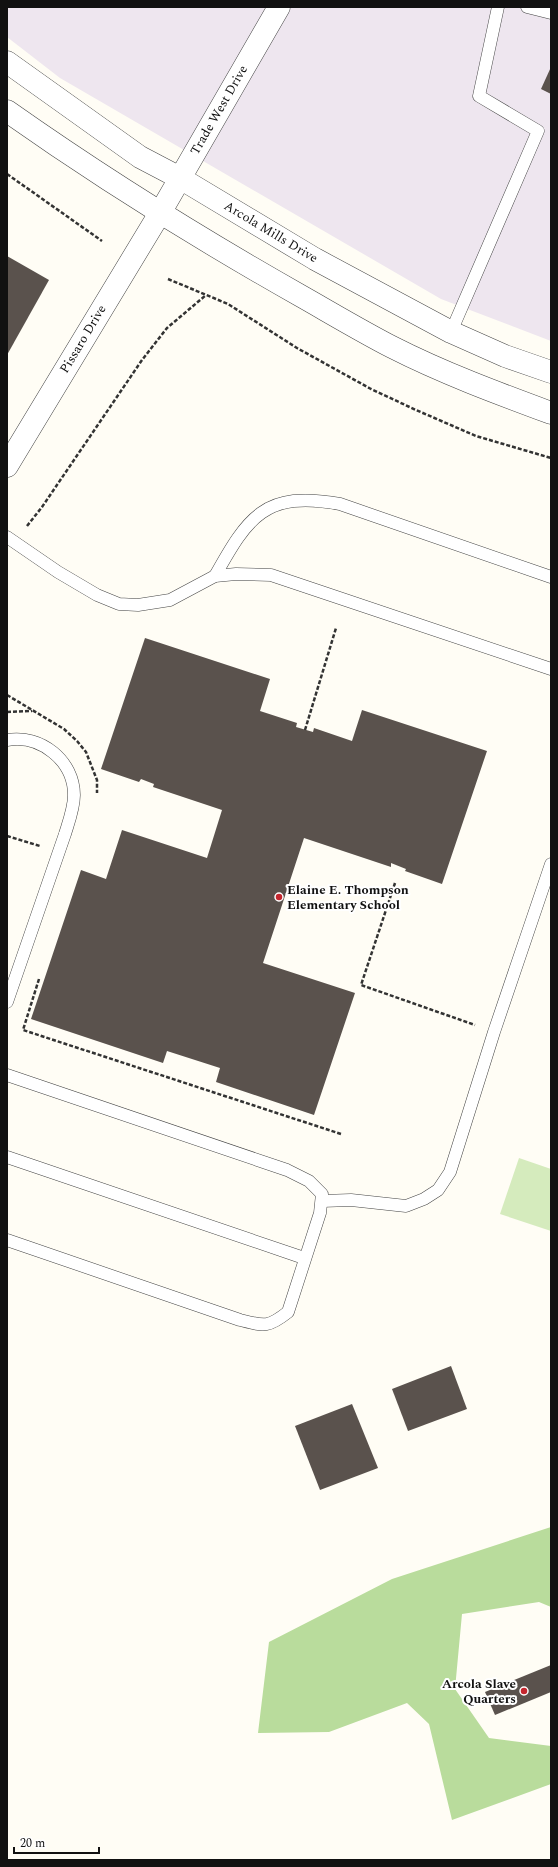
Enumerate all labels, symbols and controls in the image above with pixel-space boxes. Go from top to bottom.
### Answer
street label: Trade West Drive [185,61,253,159]
street label: Arcola Mills Drive [220,196,322,268]
street label: Pissaro Drive [55,301,111,377]
place label: Elaine E. Thompson Elementary School [287,880,409,915]
marker: Elaine E. Thompson Elementary School [274,892,284,902]
place label: Arcola Slave Quarters [442,1674,516,1709]
marker: Arcola Slave Quarters [519,1686,529,1696]
scale bar [14,1829,99,1855]
text: 20 m [20,1834,45,1853]

